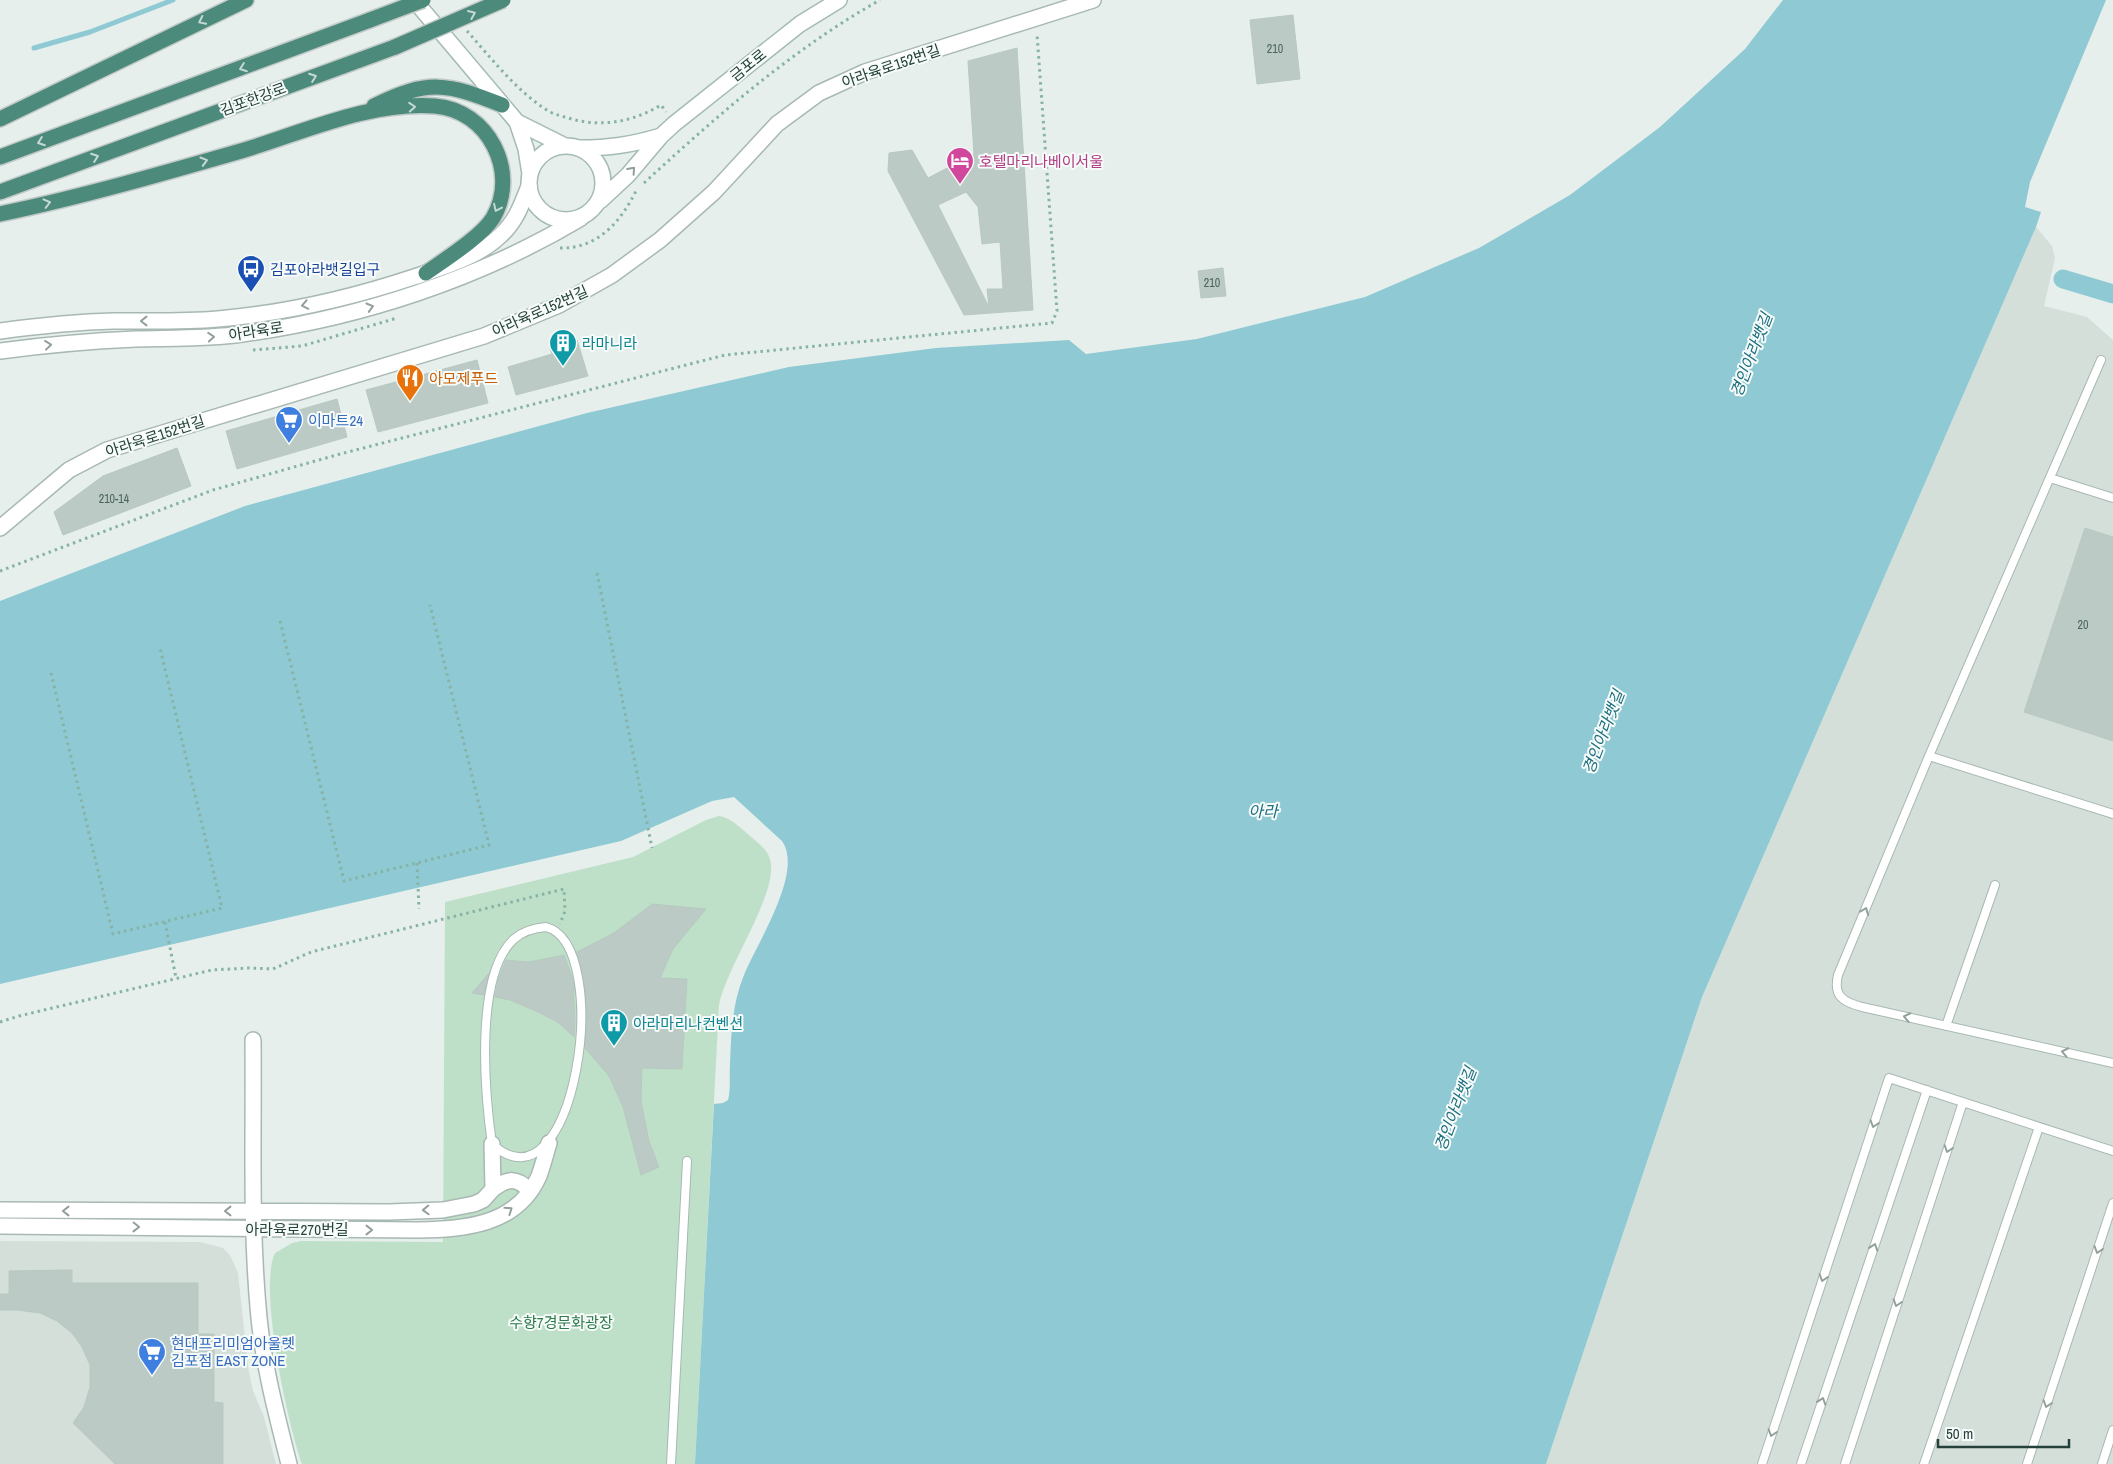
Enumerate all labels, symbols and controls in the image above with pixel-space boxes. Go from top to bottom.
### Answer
one-way arrow [467,9,476,20]
one-way arrow [198,15,207,25]
street label: 아라육로152번길 [839,39,943,93]
house number: 210 [1267,41,1283,57]
street label: 금포로 [725,44,771,86]
one-way arrow [239,62,247,72]
one-way arrow [309,73,317,83]
street label: 김포한강로 [217,77,289,121]
one-way arrow [408,101,416,112]
one-way arrow [37,136,46,146]
hotel icon: 호텔마리나베이서울 [945,146,975,185]
place label: 호텔마리나베이서울 [979,151,1103,172]
one-way arrow [90,153,99,163]
one-way arrow [200,156,209,167]
one-way arrow [626,167,635,176]
one-way arrow [43,198,52,209]
one-way arrow [493,203,504,212]
bus stop icon: 김포아라뱃길입구 [236,254,266,293]
place label: 김포아라뱃길입구 [270,259,380,280]
house number: 210 [1204,275,1220,291]
street label: 아라육로152번길 [489,280,591,342]
one-way arrow [301,300,310,310]
one-way arrow [366,302,374,313]
water label: 경인아라뱃길 [1725,309,1778,400]
one-way arrow [140,316,148,326]
street label: 아라육로 [227,316,285,346]
building icon: 라마니라 [548,328,578,367]
one-way arrow [207,332,215,343]
place label: 라마니라 [582,333,637,354]
one-way arrow [45,340,53,351]
restaurant icon: 아모제푸드 [395,363,425,402]
place label: 아모제푸드 [429,368,498,389]
supermarket icon: 이마트24 [274,405,304,444]
street label: 아라육로152번길 [103,410,207,462]
place label: 이마트24 [308,410,363,431]
house number: 210-14 [99,491,130,507]
house number: 20 [2078,617,2088,633]
water label: 경인아라뱃길 [1577,686,1630,777]
water label: 아라 [1248,800,1280,822]
one-way arrow [1858,907,1869,916]
building icon: 아라마리나컨벤션 [599,1008,629,1047]
one-way arrow [1902,1012,1911,1023]
place label: 아라마리나컨벤션 [633,1013,743,1034]
one-way arrow [2061,1047,2070,1058]
water label: 경인아라뱃길 [1429,1063,1482,1154]
one-way arrow [1870,1120,1880,1128]
one-way arrow [1943,1144,1953,1152]
one-way arrow [422,1205,430,1216]
one-way arrow [62,1206,70,1216]
one-way arrow [224,1206,232,1216]
one-way arrow [503,1207,513,1216]
street label: 아라육로270번길 [245,1219,349,1240]
one-way arrow [132,1222,140,1232]
one-way arrow [365,1225,373,1235]
one-way arrow [1868,1244,1878,1252]
one-way arrow [2094,1245,2104,1254]
one-way arrow [1819,1274,1829,1282]
one-way arrow [1893,1298,1903,1307]
park label: 수향7경문화광장 [509,1312,613,1333]
place label: 현대프리미엄아울렛 김포점 EAST ZONE [171,1333,295,1371]
supermarket icon: 현대프리미엄아울렛 김포점 EAST ZONE [137,1337,167,1376]
one-way arrow [1816,1398,1826,1406]
one-way arrow [2043,1400,2053,1408]
scale bar [1938,1416,2069,1448]
text: 50 m [1946,1423,1973,1444]
one-way arrow [1768,1428,1778,1436]

